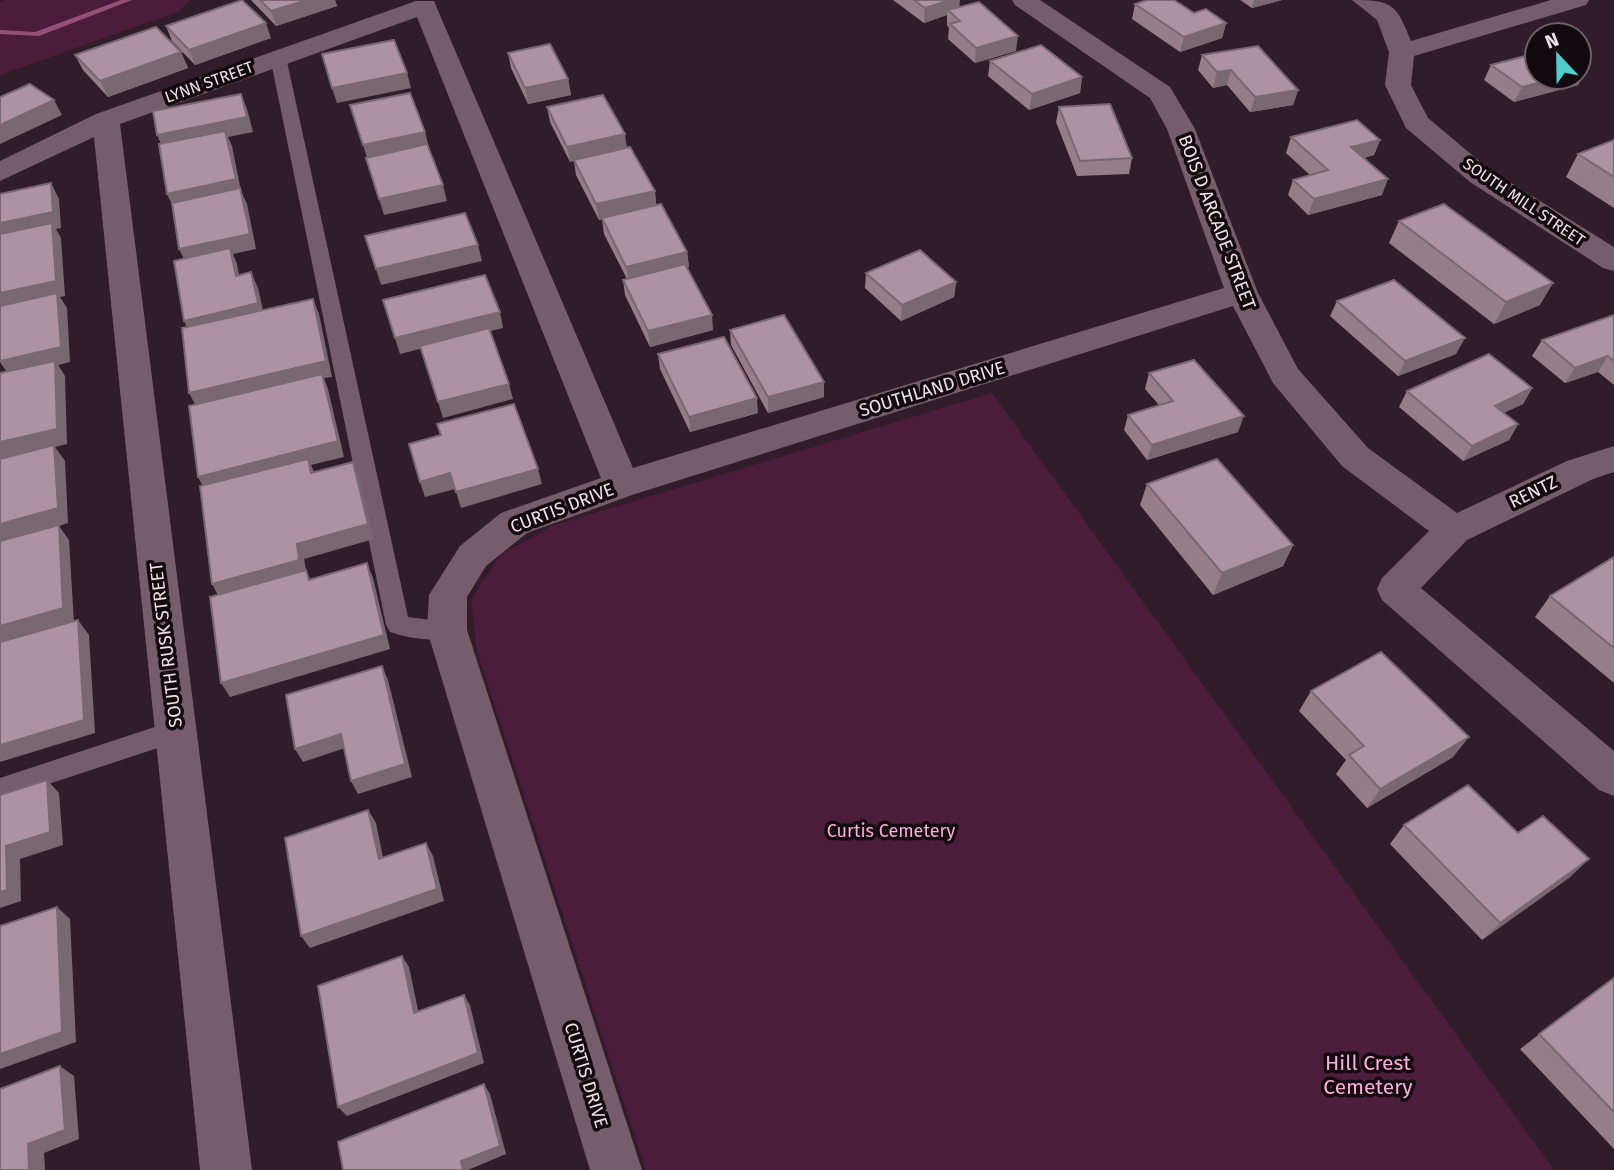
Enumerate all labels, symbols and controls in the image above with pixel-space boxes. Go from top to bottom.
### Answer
north arrow [1523,21,1593,91]
text: N [1542,28,1562,54]
street label: LYNN STREET [162,57,257,107]
street label: BOIS D ARCADE STREET [1174,132,1261,313]
street label: SOUTH MILL STREET [1459,154,1589,250]
street label: SOUTHLAND DRIVE [857,356,1007,422]
street label: RENTZ [1505,471,1561,513]
street label: CURTIS DRIVE [507,478,617,538]
street label: SOUTH RUSK STREET [145,560,187,729]
park label: Curtis Cemetery [827,820,955,842]
street label: CURTIS DRIVE [560,1020,612,1130]
park label: Hill Crest Cemetery [1323,1050,1413,1100]

